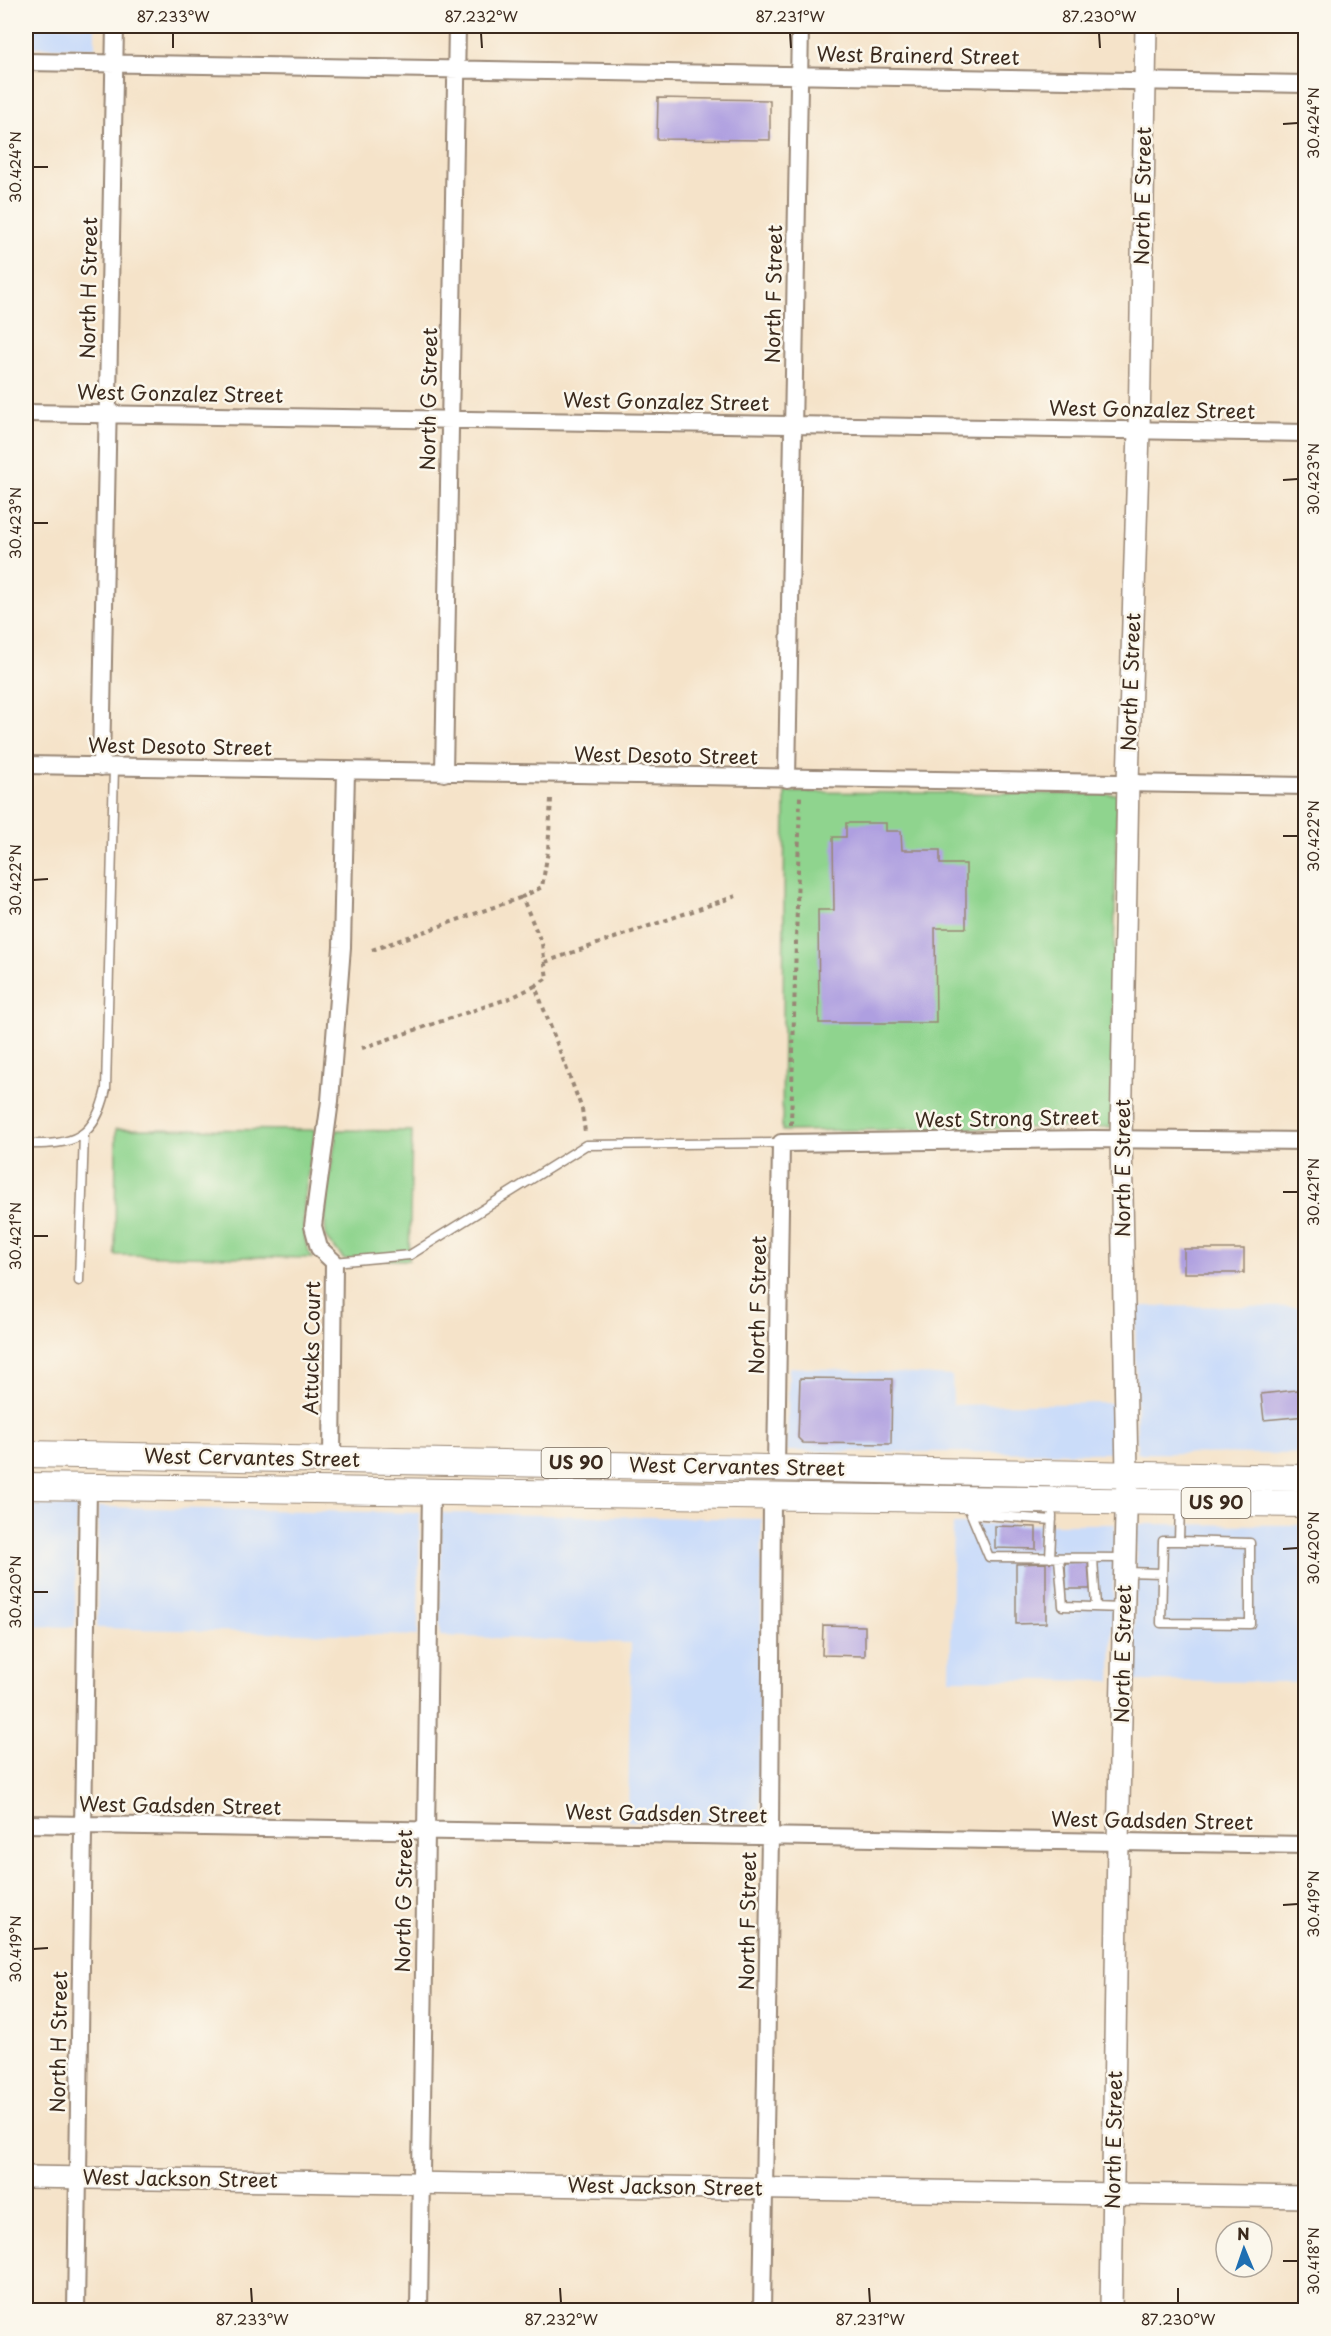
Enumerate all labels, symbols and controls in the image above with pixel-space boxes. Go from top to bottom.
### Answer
text: 87.233°W [136,4,210,27]
text: 87.232°W [444,4,518,27]
text: 87.231°W [755,4,825,27]
text: 87.230°W [1062,4,1137,27]
street label: West Brainerd Street [816,38,1020,72]
text: 30.424°N [1301,87,1324,159]
street label: North E Street [1126,127,1158,265]
text: 30.424°N [3,131,26,203]
street label: North H Street [72,217,104,359]
street label: North F Street [757,224,789,364]
street label: North G Street [412,327,444,471]
street label: West Gonzalez Street [77,376,283,410]
street label: West Gonzalez Street [563,384,769,418]
street label: West Gonzalez Street [1049,392,1255,426]
text: 30.423°N [1301,443,1324,515]
text: 30.423°N [3,487,26,559]
street label: North E Street [1113,612,1147,752]
street label: West Desoto Street [88,729,272,763]
street label: West Desoto Street [574,738,758,772]
text: 30.422°N [1301,800,1324,872]
text: 30.422°N [3,844,26,916]
street label: North E Street [1107,1099,1137,1237]
street label: West Strong Street [915,1101,1099,1135]
text: 30.421°N [1301,1158,1324,1226]
text: 30.421°N [3,1202,26,1270]
street label: North F Street [741,1235,773,1375]
street label: Attucks Court [295,1281,327,1415]
street label: West Cervantes Street [144,1440,360,1474]
road number: US 90 [542,1448,610,1478]
street label: West Cervantes Street [629,1449,845,1483]
road number: US 90 [1182,1488,1250,1518]
text: 30.420°N [1301,1511,1324,1585]
text: 30.420°N [3,1555,26,1629]
street label: North E Street [1106,1585,1138,1723]
street label: West Gadsden Street [79,1788,282,1822]
street label: West Gadsden Street [565,1796,768,1830]
street label: West Gadsden Street [1051,1803,1254,1837]
street label: North G Street [387,1829,419,1973]
street label: North F Street [731,1851,763,1991]
text: 30.419°N [1301,1870,1324,1938]
text: 30.419°N [3,1915,26,1983]
street label: North H Street [42,1971,74,2113]
street label: North E Street [1097,2071,1129,2209]
street label: West Jackson Street [82,2161,278,2195]
street label: West Jackson Street [567,2169,763,2203]
north arrow [1214,2219,1274,2279]
text: N [1237,2221,1250,2245]
text: 30.418°N [1301,2227,1324,2295]
text: 87.233°W [215,2307,289,2330]
text: 87.232°W [524,2307,598,2330]
text: 87.231°W [835,2307,905,2330]
text: 87.230°W [1141,2307,1216,2330]

